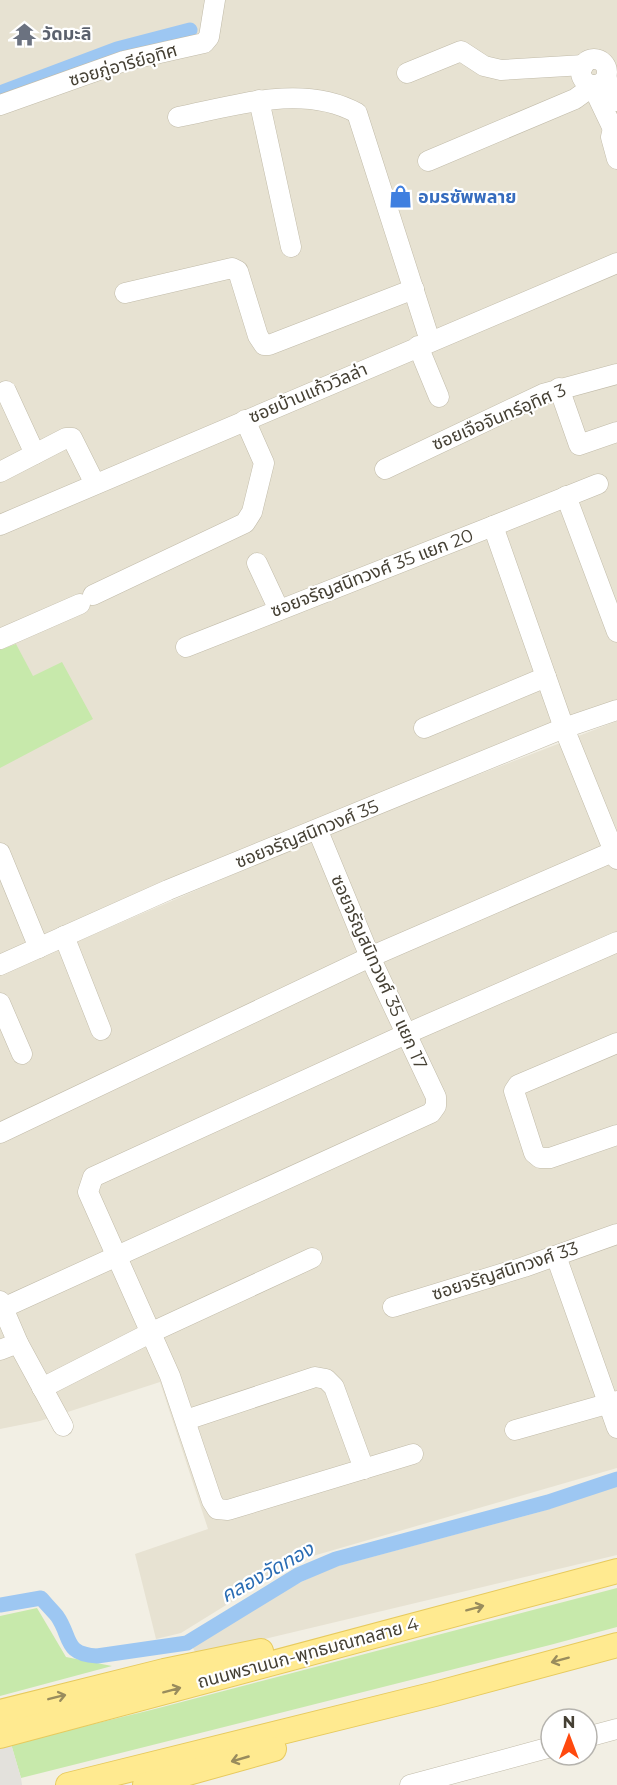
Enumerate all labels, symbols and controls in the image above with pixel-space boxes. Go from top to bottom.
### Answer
temple icon: วัดมะลิ [11,21,37,47]
place label: วัดมะลิ [42,23,92,45]
street label: ซอยภู่อารีย์อุทิศ [66,39,180,92]
shop icon: อมรซัพพลาย [387,184,413,210]
place label: อมรซัพพลาย [418,186,516,208]
street label: ซอยบ้านแก้ววิลล่า [245,358,371,428]
street label: ซอยเจือจันทร์อุทิศ 3 [429,379,569,455]
street label: ซอยจรัญสนิทวงศ์ 35 แยก 20 [267,524,477,622]
street label: ซอยจรัญสนิทวงศ์ 35 [232,795,382,873]
street label: ซอยจรัญสนิทวงศ์ 35 แยก 17 [326,871,432,1073]
street label: ซอยจรัญสนิทวงศ์ 33 [429,1237,581,1305]
water label: คลองวัดทอง [216,1536,319,1607]
one-way arrow [465,1601,484,1613]
street label: ถนนพรานนก-พุทธมณฑลสาย 4 [195,1613,421,1693]
one-way arrow [551,1655,570,1666]
one-way arrow [163,1684,182,1696]
one-way arrow [47,1691,66,1703]
north arrow [539,1707,599,1767]
text: N [563,1713,575,1732]
one-way arrow [231,1754,250,1765]

